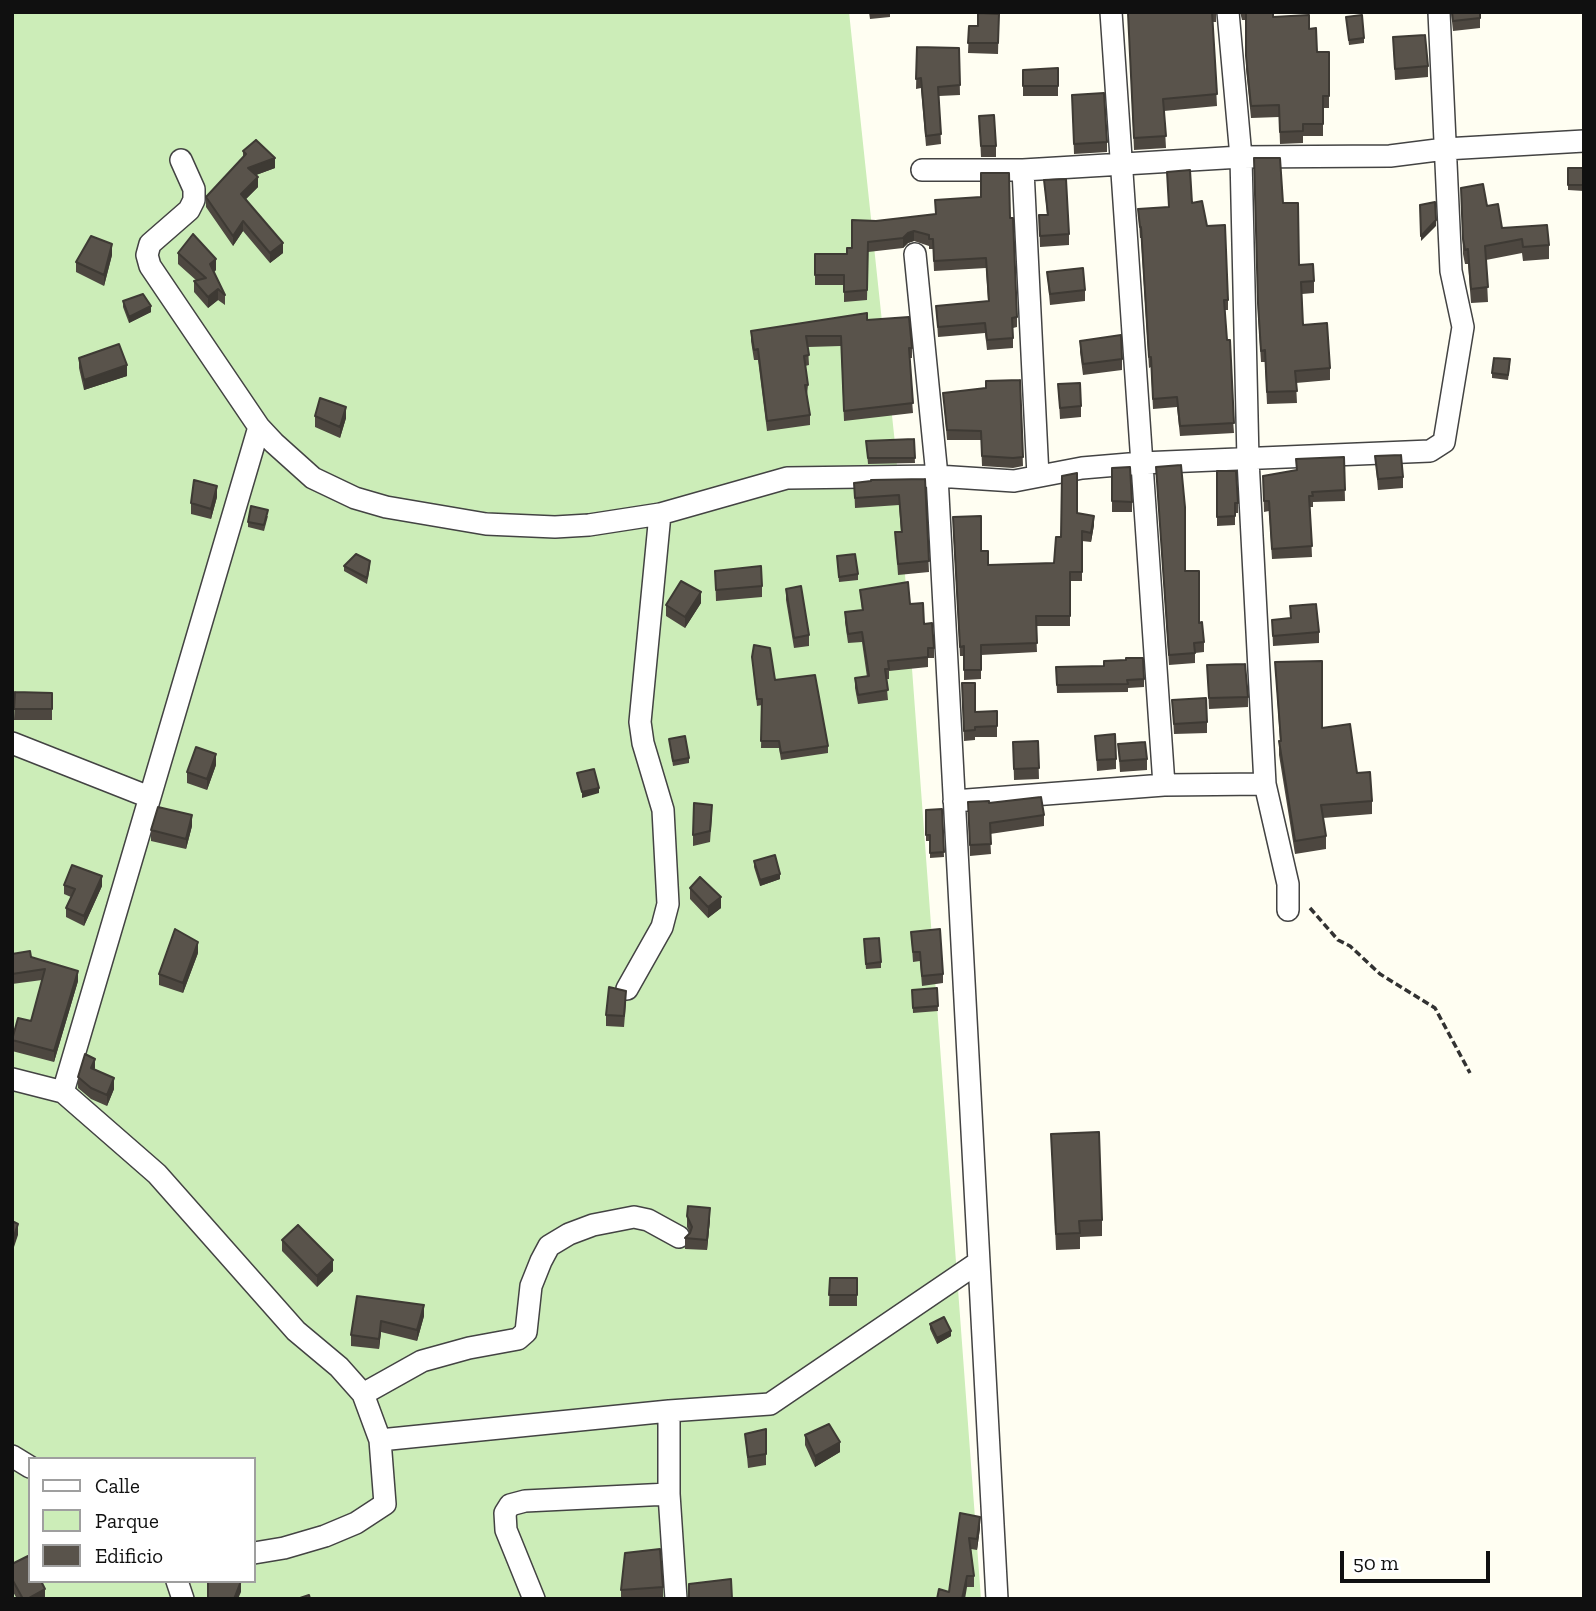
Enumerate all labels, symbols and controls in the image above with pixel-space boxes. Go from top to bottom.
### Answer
legend [28,1457,256,1583]
text: Calle [95,1473,140,1498]
text: Parque [95,1508,159,1533]
scale bar [1344,1538,1494,1582]
text: Edificio [95,1543,163,1568]
text: 50 m [1353,1550,1399,1575]

